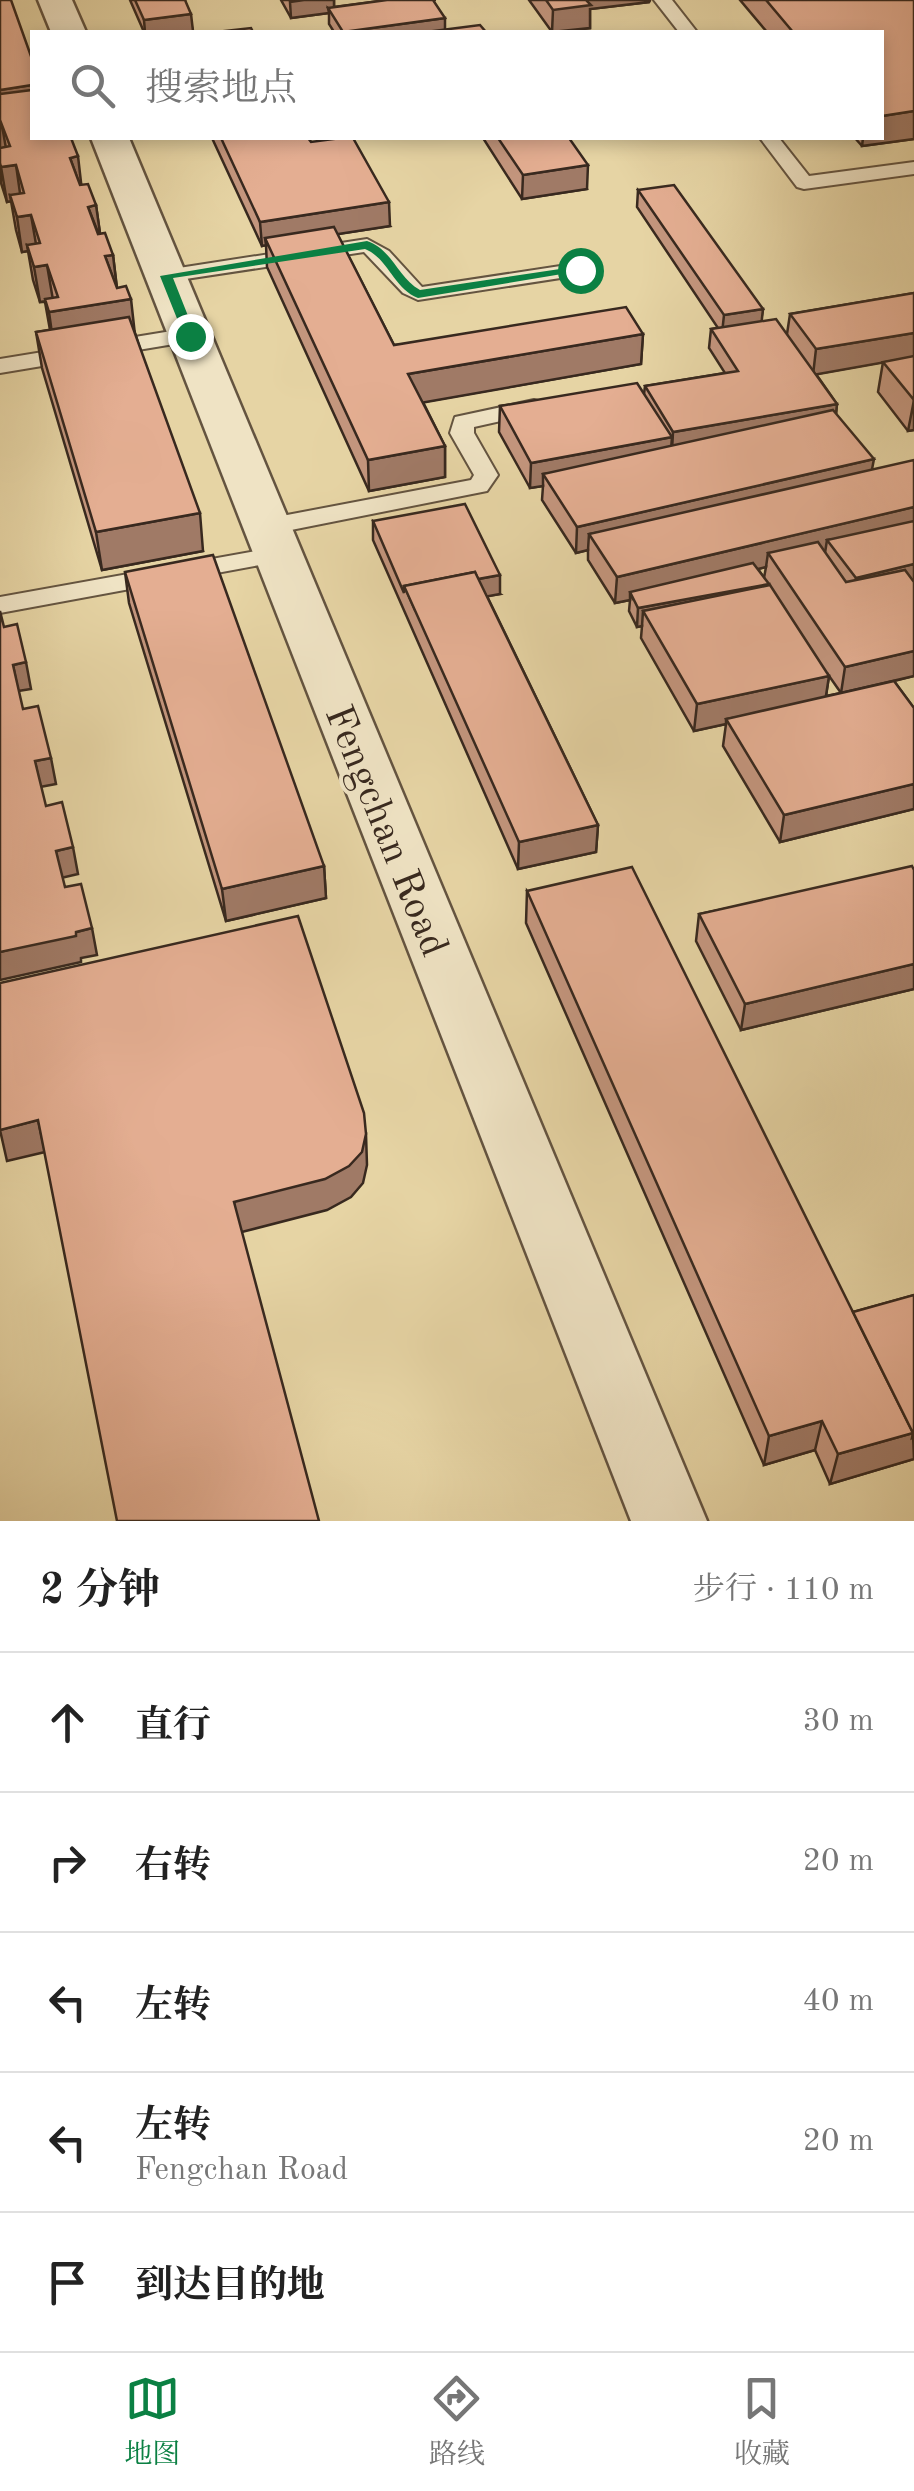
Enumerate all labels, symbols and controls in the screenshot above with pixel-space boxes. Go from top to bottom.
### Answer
search box [30,30,884,140]
icon: search [65,58,120,113]
text: 搜索地点 [145,71,297,109]
route start [558,248,604,294]
route end [168,314,214,360]
street label: Fengchan Road [316,700,453,963]
text: 2 分钟 [40,1571,160,1613]
text: 步行 · 110 m [693,1575,874,1607]
icon: ahead [40,1695,95,1750]
text: 30 m [803,1706,874,1738]
text: 直行 [135,1708,211,1746]
icon: right [40,1835,95,1890]
text: 20 m [803,1846,874,1878]
text: 右转 [135,1848,211,1886]
icon: left [40,1975,95,2030]
text: 40 m [803,1986,874,2018]
text: 左转 [135,1988,211,2026]
text: 左转 [135,2108,211,2146]
icon: left [40,2115,95,2170]
text: 20 m [803,2126,874,2158]
text: Fengchan Road [135,2155,348,2187]
icon: arrive [40,2255,95,2310]
text: 到达目的地 [135,2268,325,2306]
tab: 地图 [124,2371,180,2474]
tab: 路线 [429,2371,485,2474]
tab: 收藏 [734,2371,790,2474]

